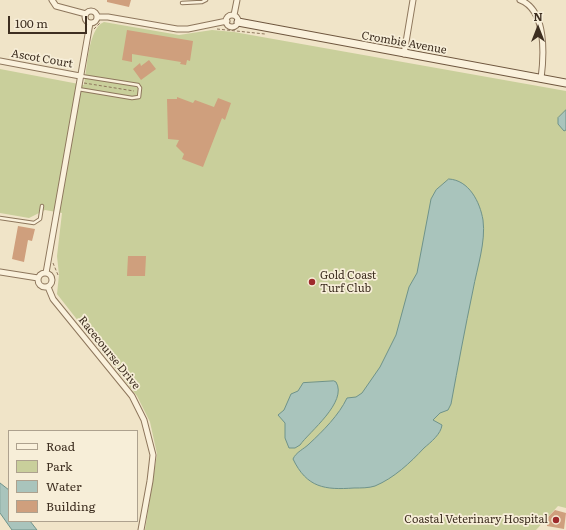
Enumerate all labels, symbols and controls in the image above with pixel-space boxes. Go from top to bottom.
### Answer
scale bar [10,8,89,34]
north arrow [518,8,558,48]
text: N [533,8,543,24]
text: 100 m [15,14,48,32]
street label: Crombie Avenue [360,29,448,57]
street label: Ascot Court [10,47,74,71]
place label: Gold Coast Turf Club [320,269,376,295]
marker: Gold Coast Turf Club [307,277,317,287]
street label: Racecourse Drive [75,314,143,392]
legend [8,430,138,522]
text: Road [46,437,75,455]
text: Park [46,457,72,475]
text: Water [46,477,82,495]
text: Building [46,497,95,515]
place label: Coastal Veterinary Hospital [404,513,548,527]
marker: Coastal Veterinary Hospital [551,515,561,525]

